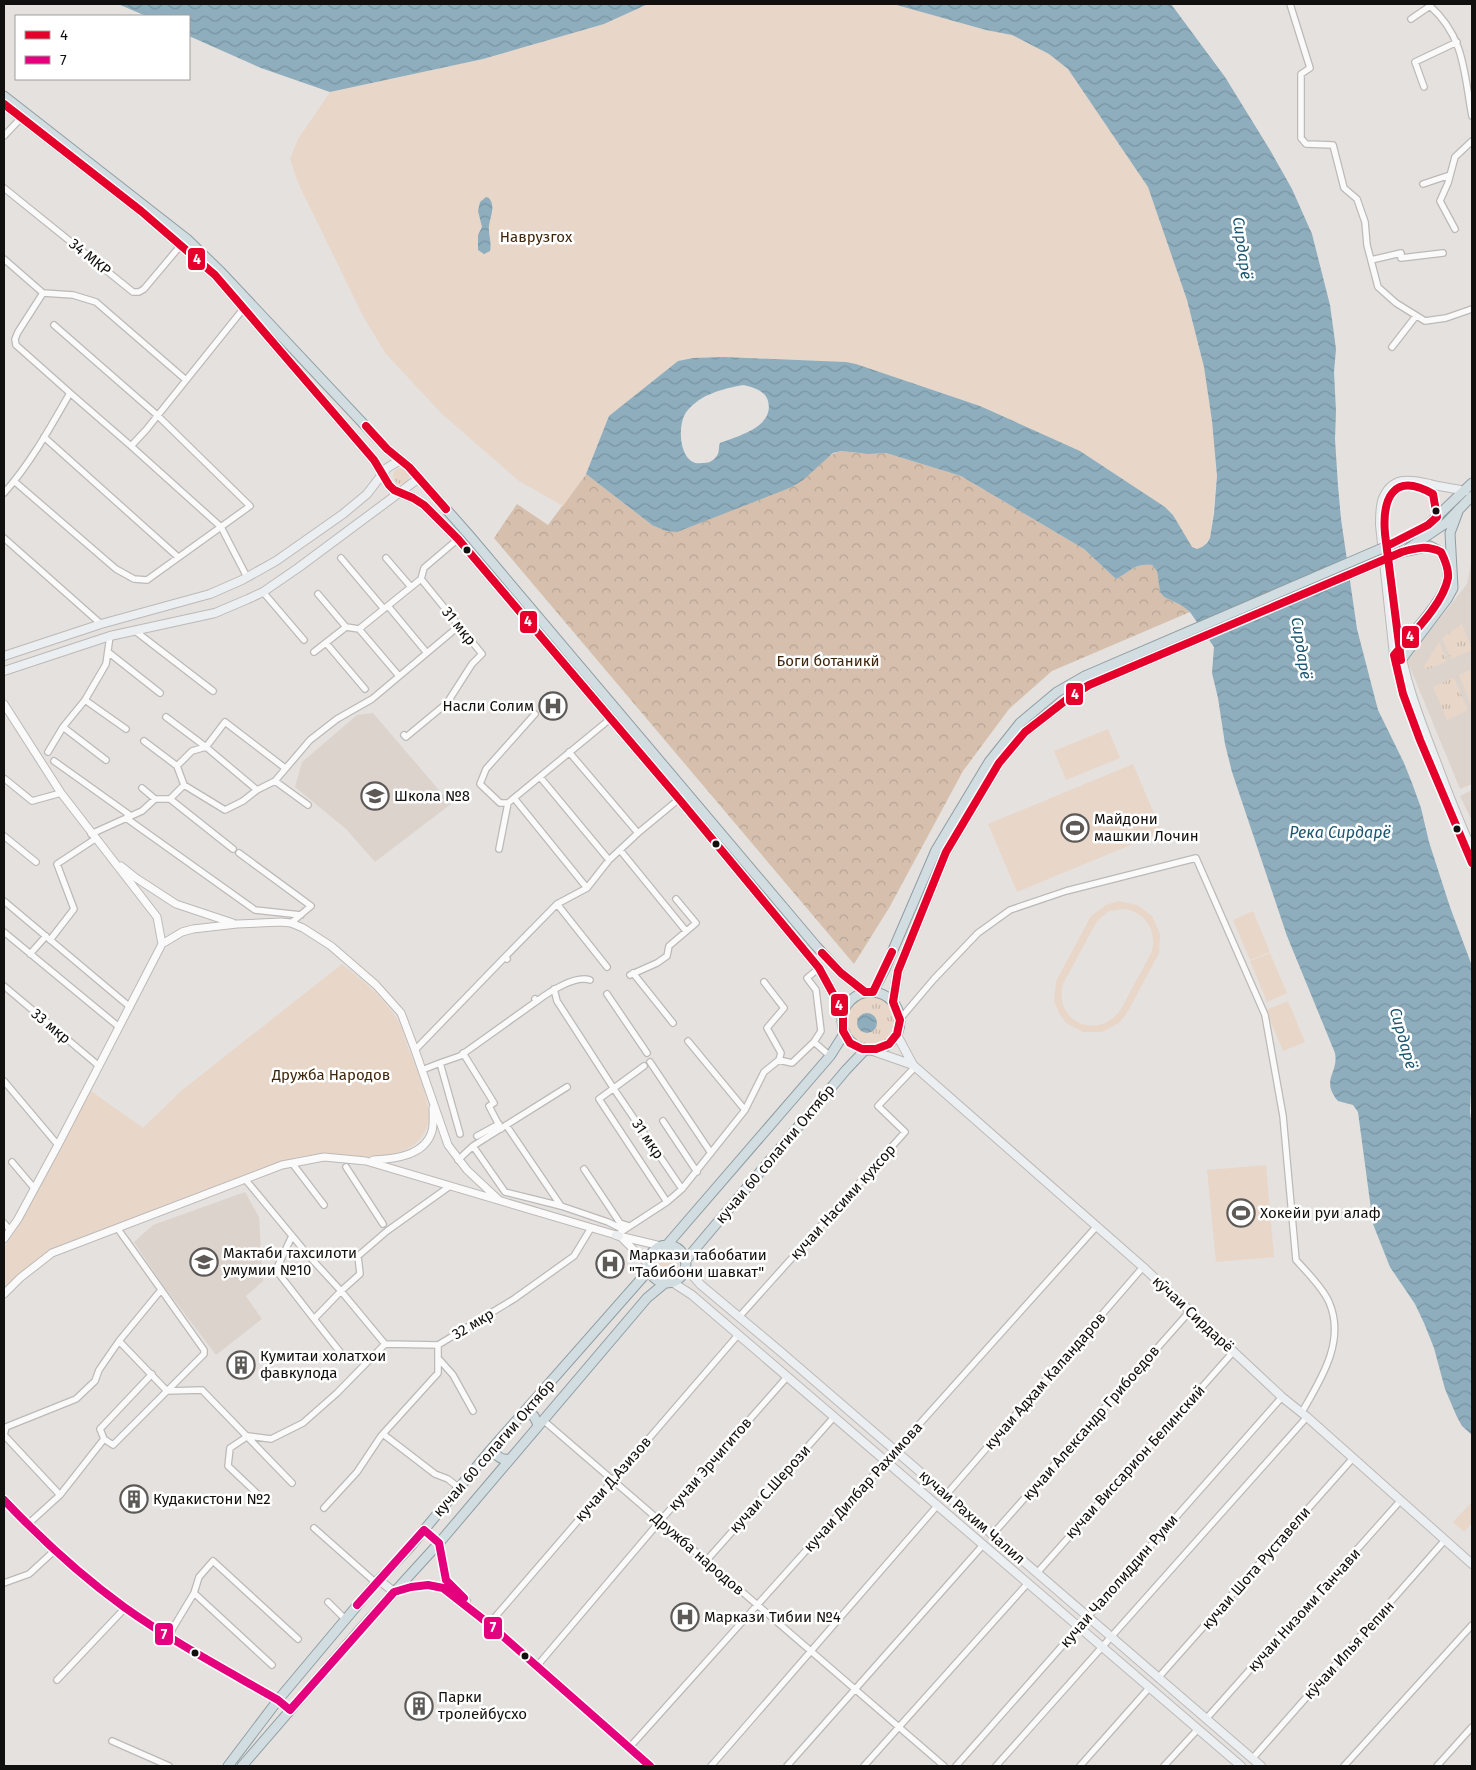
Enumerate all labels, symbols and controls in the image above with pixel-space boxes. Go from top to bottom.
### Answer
legend [15,15,190,80]
text: 4 [60,26,68,44]
text: 7 [60,51,67,69]
water label: Сирдарё [1229,216,1256,281]
park label: Наврузгох [500,228,573,246]
street label: 34 МКР [65,235,115,279]
line badge: 4 [187,247,206,271]
text: 4 [193,251,201,268]
unlabelled marker [1431,506,1441,516]
unlabelled marker [462,545,472,555]
street label: 31 мкр [438,603,480,649]
line badge: 4 [519,610,538,634]
text: 4 [524,613,532,630]
water label: Сирдарё [1287,616,1316,681]
line badge: 4 [1401,625,1420,649]
text: 4 [1406,628,1414,645]
park label: Боги ботаникй [777,652,879,670]
line badge: 4 [1065,682,1084,706]
text: 4 [1071,686,1079,703]
hospital icon: Насли Солим [538,691,568,721]
place label: Насли Солим [442,697,534,715]
school or university icon: Школа №8 [360,781,390,811]
place label: Школа №8 [394,787,470,805]
place label: Майдони машкии Лочин [1094,810,1199,845]
sports icon: Майдони машкии Лочин [1060,813,1090,843]
water label: Река Сирдарё [1289,823,1391,842]
unlabelled marker [1452,824,1462,834]
unlabelled marker [711,839,721,849]
line badge: 4 [830,993,849,1017]
text: 4 [835,997,843,1014]
street label: 33 мкр [28,1004,74,1048]
water label: Сирдарё [1386,1005,1422,1072]
park label: Дружба Народов [271,1066,390,1084]
street label: кучаи 60 солагии Октябр [712,1081,838,1227]
street label: 31 мкр [628,1116,668,1162]
street label: кучаи Насими кухсор [786,1141,900,1263]
sports icon: Хокейи руи алаф [1226,1198,1256,1228]
place label: Хокейи руи алаф [1260,1204,1381,1222]
place label: Мактаби тахсилоти умумии №10 [223,1244,357,1279]
place label: Маркази табобатии "Табибони шавкат" [629,1246,767,1281]
school or university icon: Мактаби тахсилоти умумии №10 [189,1247,219,1277]
hospital icon: Маркази табобатии "Табибони шавкат" [595,1249,625,1279]
street label: кӯчаи Сирдарё [1149,1272,1237,1356]
street label: 32 мкр [449,1305,497,1343]
street label: кучаи Адхам Каландаров [980,1309,1110,1453]
street label: кучаи Александр Грибоедов [1019,1342,1163,1504]
place label: Кумитаи холатхои фавкулода [260,1347,386,1382]
building icon: Кумитаи холатхои фавкулода [226,1350,256,1380]
street label: кучаи 60 солагии Октябр [429,1376,559,1520]
street label: кучаи Виссарион Белинский [1061,1381,1209,1543]
street label: кучаи Эрчигитов [665,1414,755,1514]
street label: кучаи Дилбар Рахимова [800,1418,926,1556]
street label: кучаи Д.Азизов [571,1433,655,1525]
street label: кучаи С.Шерози [726,1441,814,1537]
street label: кучаи Рахим Чалил [915,1466,1029,1568]
building icon: Кудакистони №2 [119,1484,149,1514]
place label: Кудакистони №2 [153,1490,271,1508]
street label: кучаи Шота Руставели [1198,1503,1314,1633]
street label: Дружба народов [647,1508,748,1599]
street label: кучаи Чалолиддин Руми [1056,1511,1182,1651]
street label: кучаи Низоми Ганчави [1244,1544,1364,1676]
street label: кӯчаи Илья Репин [1300,1597,1398,1703]
hospital icon: Маркази Тибии №4 [670,1602,700,1632]
place label: Маркази Тибии №4 [704,1608,841,1626]
line badge: 7 [483,1616,503,1640]
text: 7 [490,1619,497,1636]
line badge: 7 [154,1622,174,1646]
text: 7 [161,1626,168,1643]
unlabelled marker [190,1648,200,1658]
unlabelled marker [520,1651,530,1661]
place label: Парки тролейбусхо [438,1688,527,1723]
building icon: Парки тролейбусхо [404,1691,434,1721]

